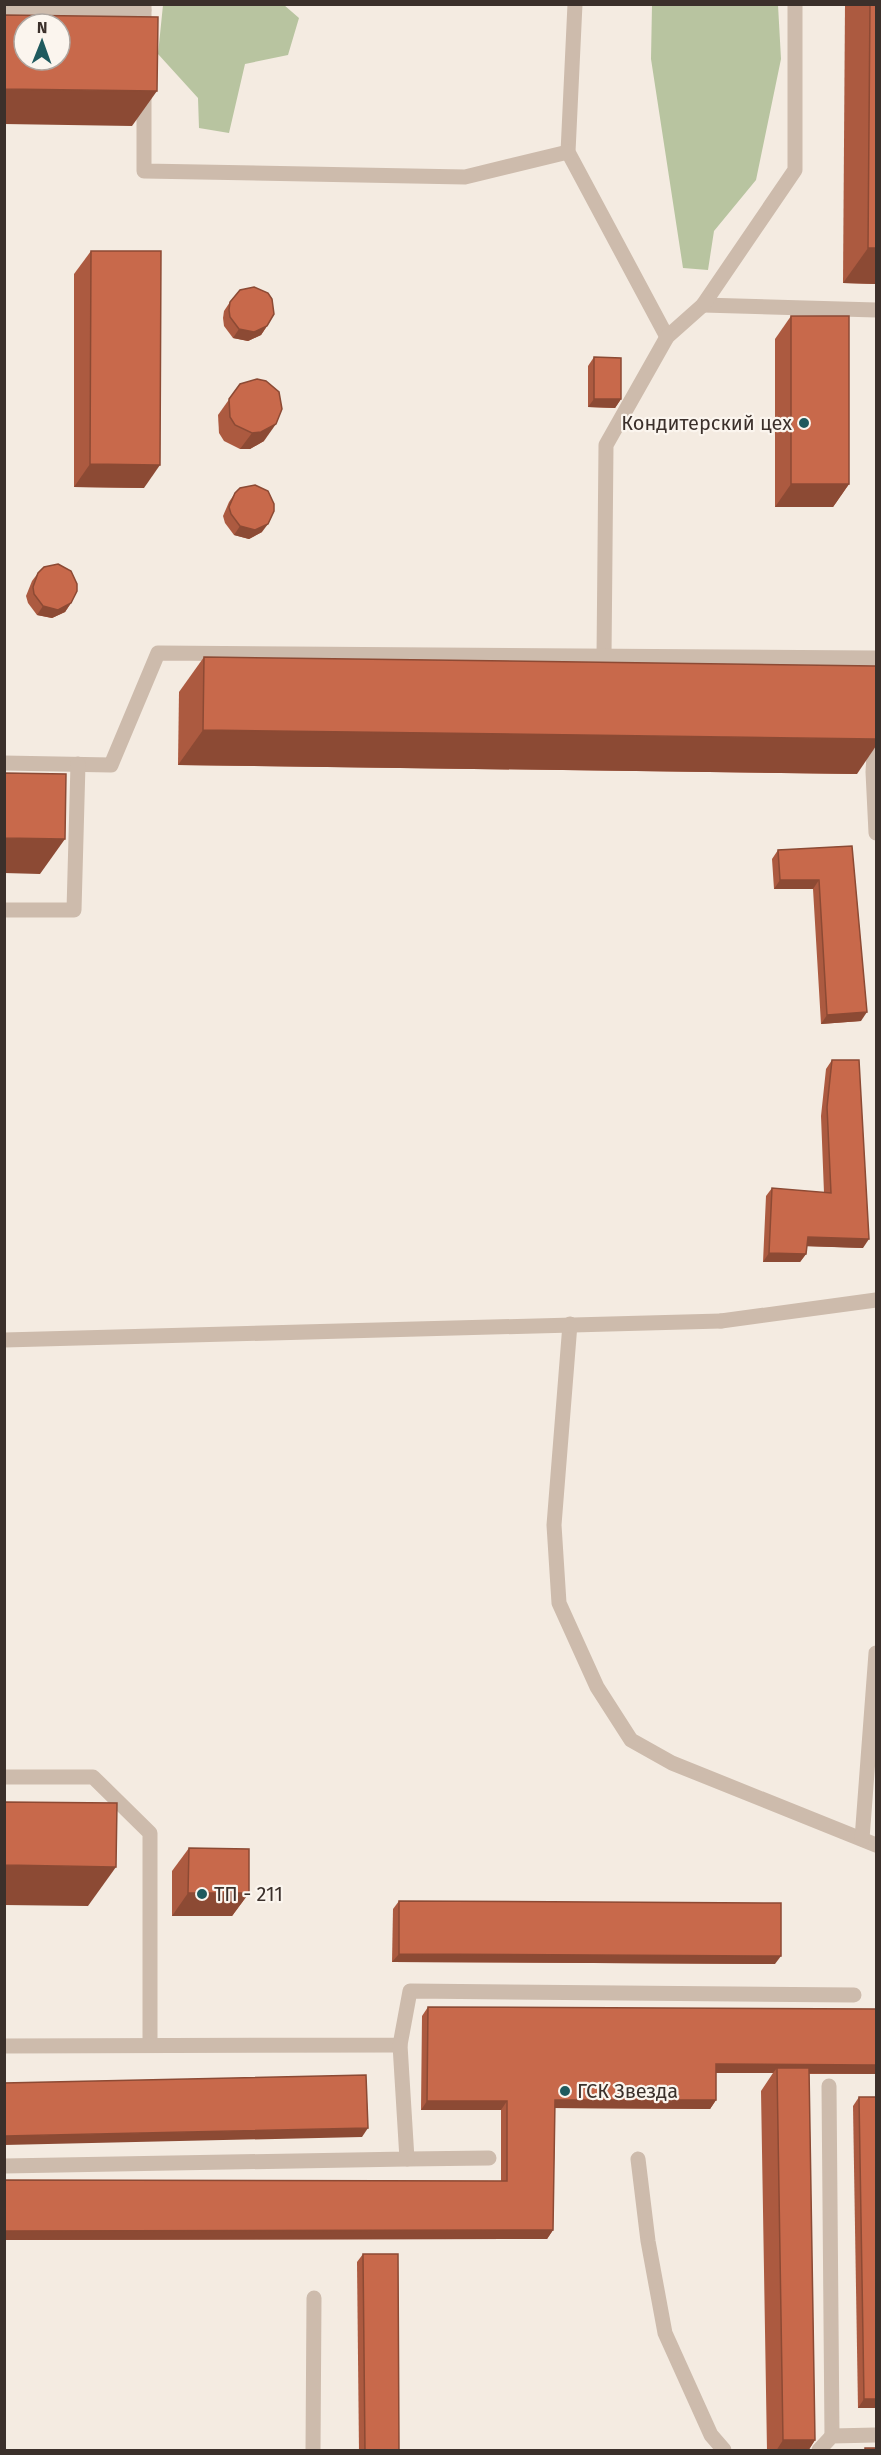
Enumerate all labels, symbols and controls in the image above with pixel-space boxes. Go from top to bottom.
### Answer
north arrow [12,12,72,72]
text: N [37,18,48,37]
place label: Кондитерский цех [621,411,792,435]
marker: Кондитерский цех [797,416,811,430]
place label: ТП - 211 [214,1882,283,1906]
marker: ТП - 211 [195,1887,209,1901]
place label: ГСК Звезда [577,2079,678,2103]
marker: ГСК Звезда [558,2084,572,2098]

